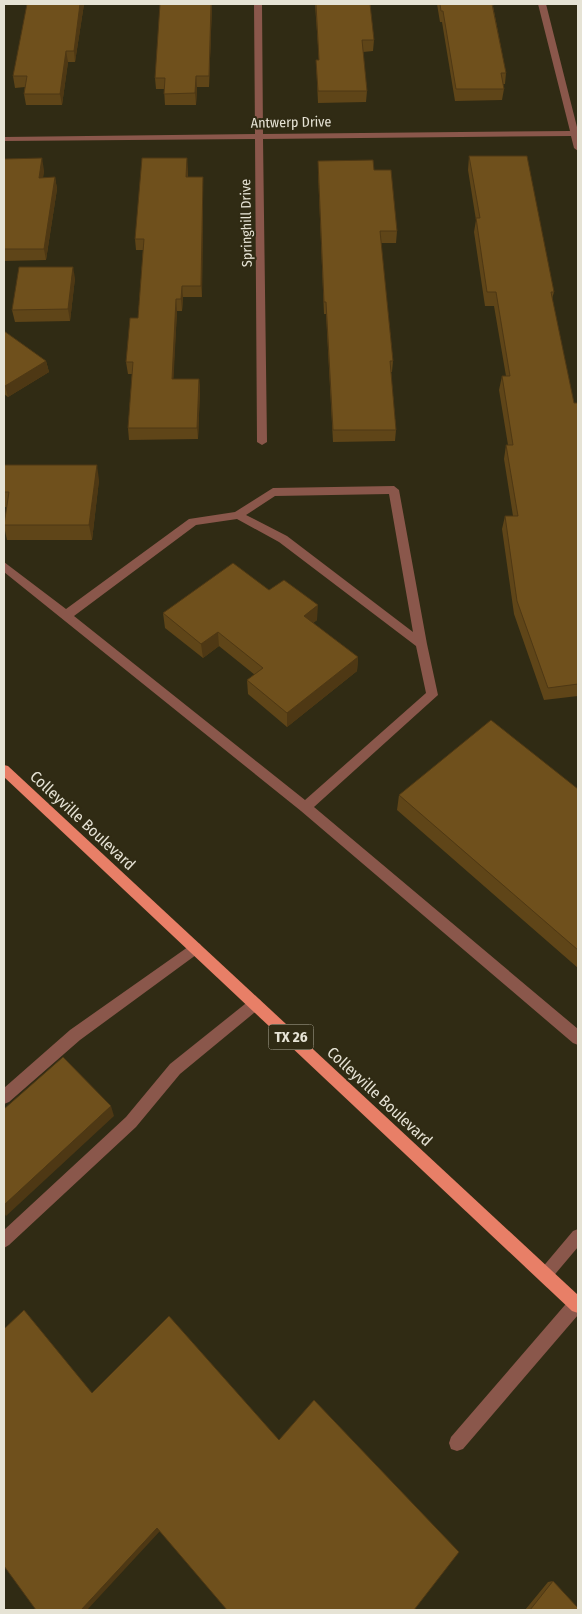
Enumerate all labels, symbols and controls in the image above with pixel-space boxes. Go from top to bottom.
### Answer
street label: Antwerp Drive [251,113,332,132]
street label: Springhill Drive [237,179,256,267]
street label: Colleyville Boulevard [26,767,139,874]
road number: TX 26 [268,1024,314,1050]
street label: Colleyville Boulevard [323,1043,436,1150]

